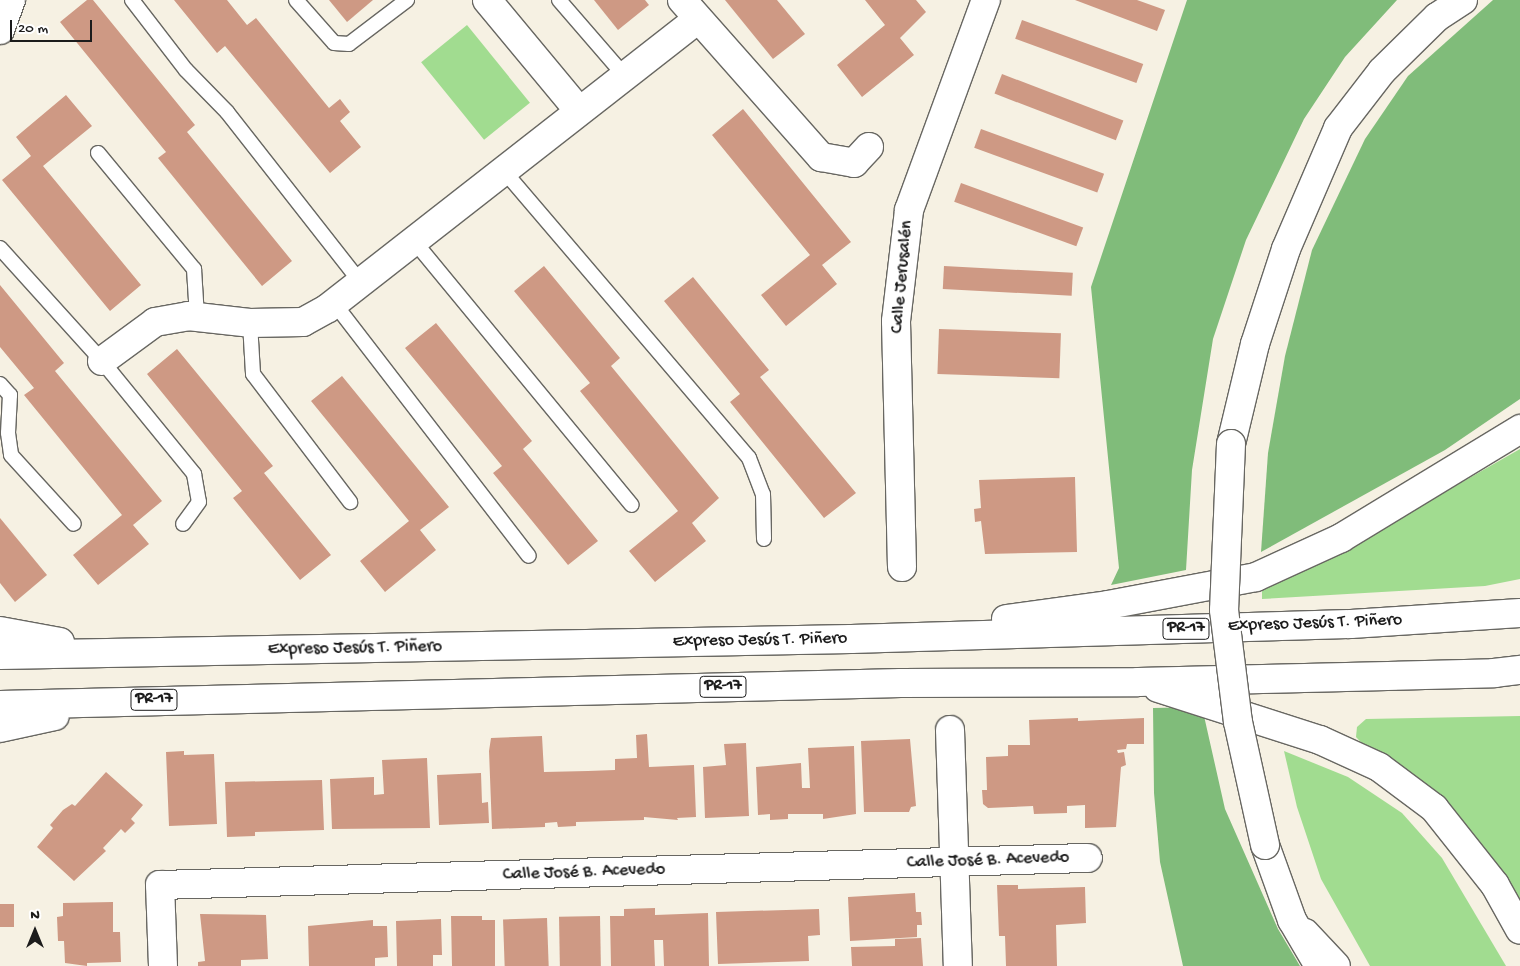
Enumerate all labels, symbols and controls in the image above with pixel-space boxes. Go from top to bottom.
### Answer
scale bar [12,10,95,42]
text: 20 m [18,20,48,38]
street label: Calle Jerusalén [887,220,919,334]
street label: Expreso Jesús T. Piñero [1227,610,1403,638]
road number: PR-17 [1162,616,1210,642]
street label: Expreso Jesús T. Piñero [673,629,847,653]
street label: Expreso Jesús T. Piñero [268,637,442,661]
road number: PR-17 [699,674,747,700]
road number: PR-17 [130,686,178,714]
street label: Calle José B. Acevedo [906,847,1070,875]
street label: Calle José B. Acevedo [502,859,666,887]
north arrow [10,906,60,956]
text: N [30,907,40,924]

